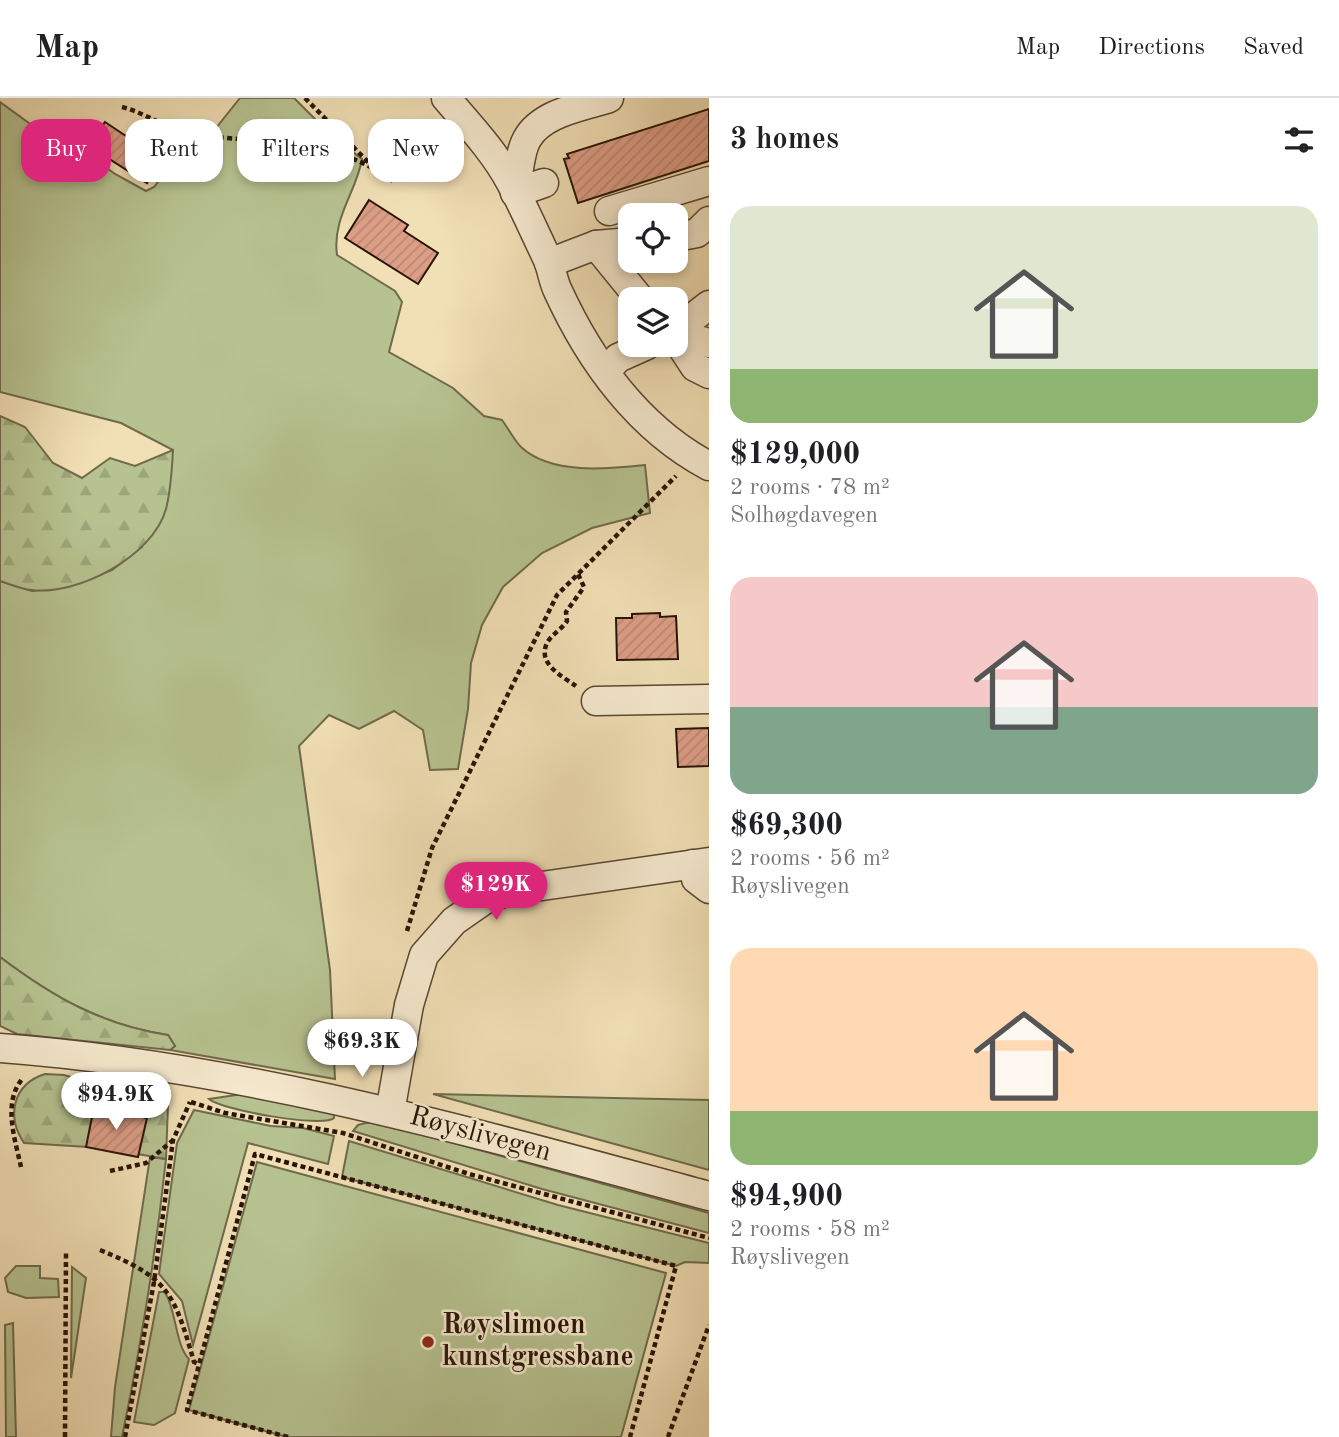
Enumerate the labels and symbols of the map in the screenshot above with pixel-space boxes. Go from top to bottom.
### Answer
pin: $129K [447,862,545,922]
pin: $69.3K [305,1020,419,1079]
pin: $94.9K [59,1072,173,1132]
street label: Røyslivegen [406,1103,554,1167]
place label: Røyslimoen kunstgressbane [442,1312,634,1372]
marker: Røyslimoen kunstgressbane [420,1334,436,1350]

